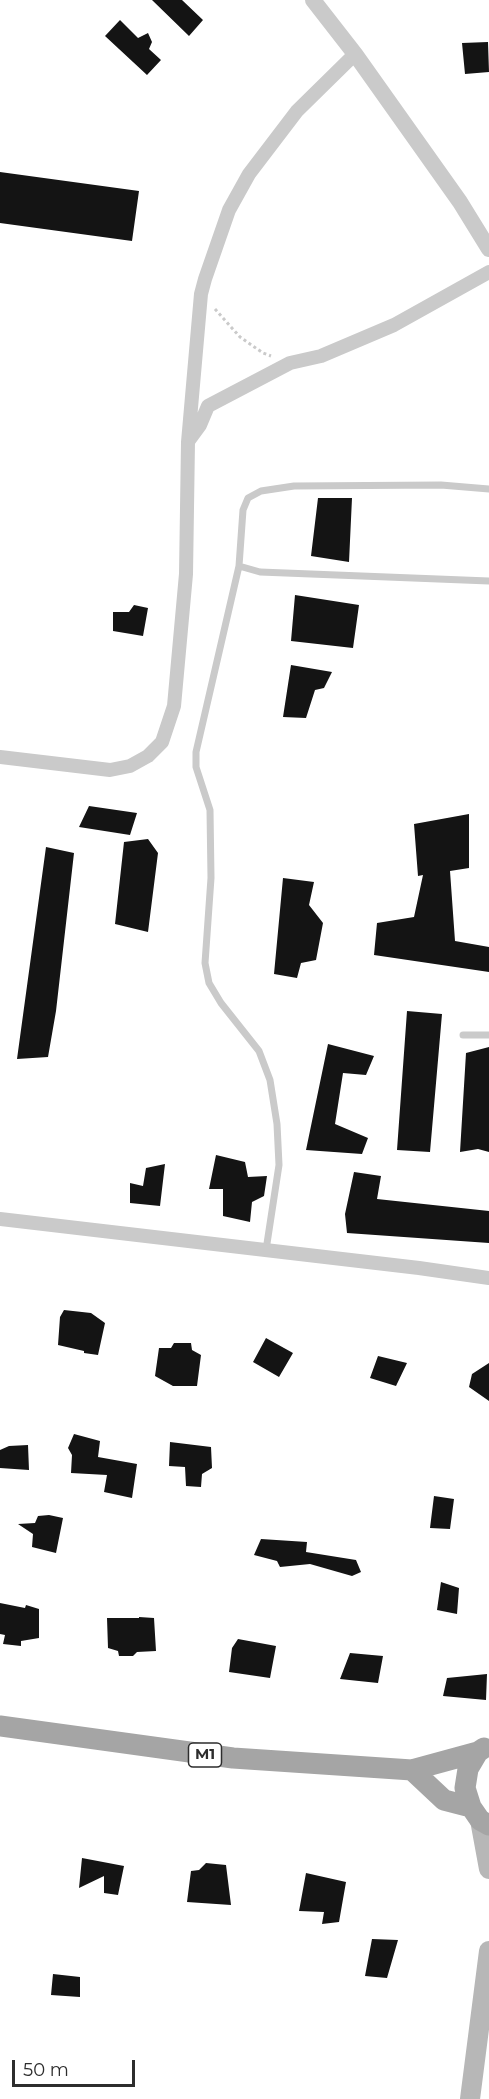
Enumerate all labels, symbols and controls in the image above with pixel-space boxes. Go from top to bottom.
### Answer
road number: M1 [188,1743,222,1767]
scale bar [15,2048,138,2086]
text: 50 m [23,2059,69,2081]

